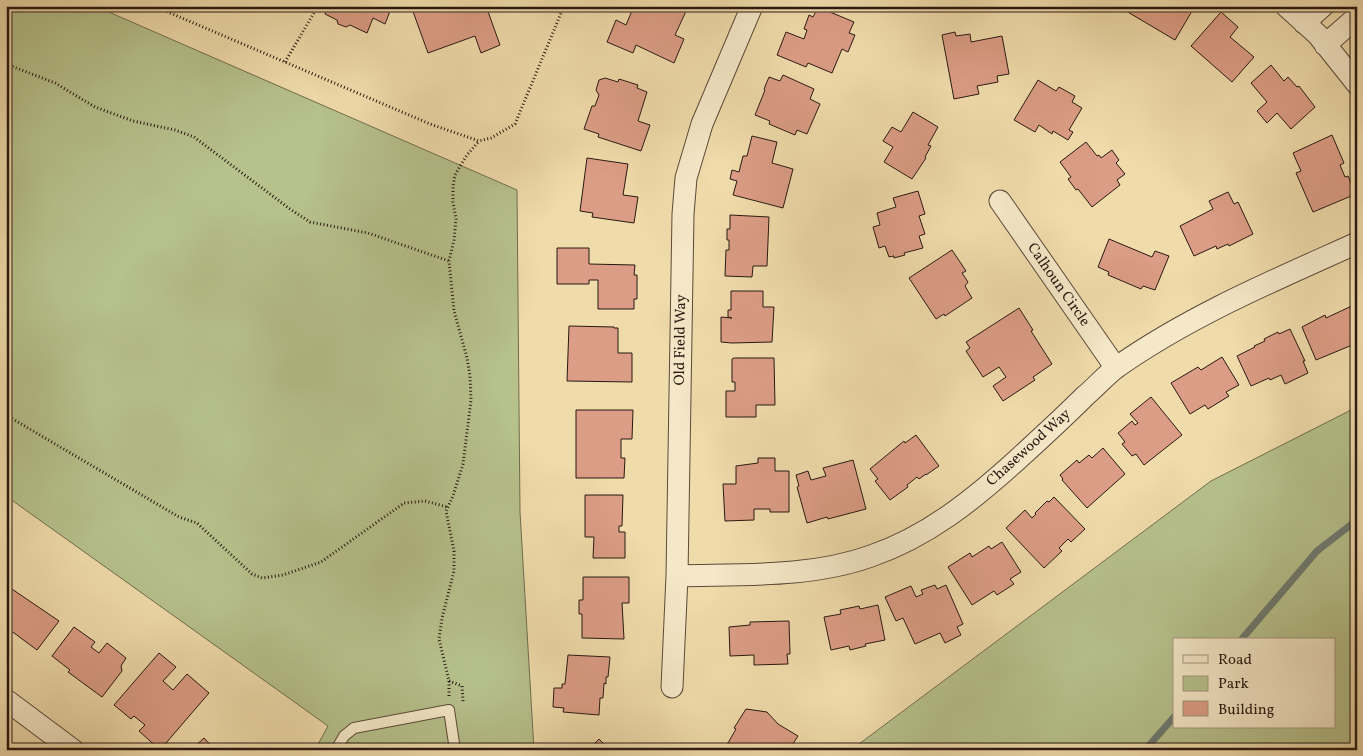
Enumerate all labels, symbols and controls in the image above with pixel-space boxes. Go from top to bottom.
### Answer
street label: Calhoun Circle [1021,239,1095,331]
street label: Old Field Way [670,294,692,386]
street label: Chasewood Way [982,404,1076,492]
legend [1173,638,1336,728]
text: Road [1218,650,1252,671]
text: Park [1218,674,1249,695]
text: Building [1218,700,1275,721]

